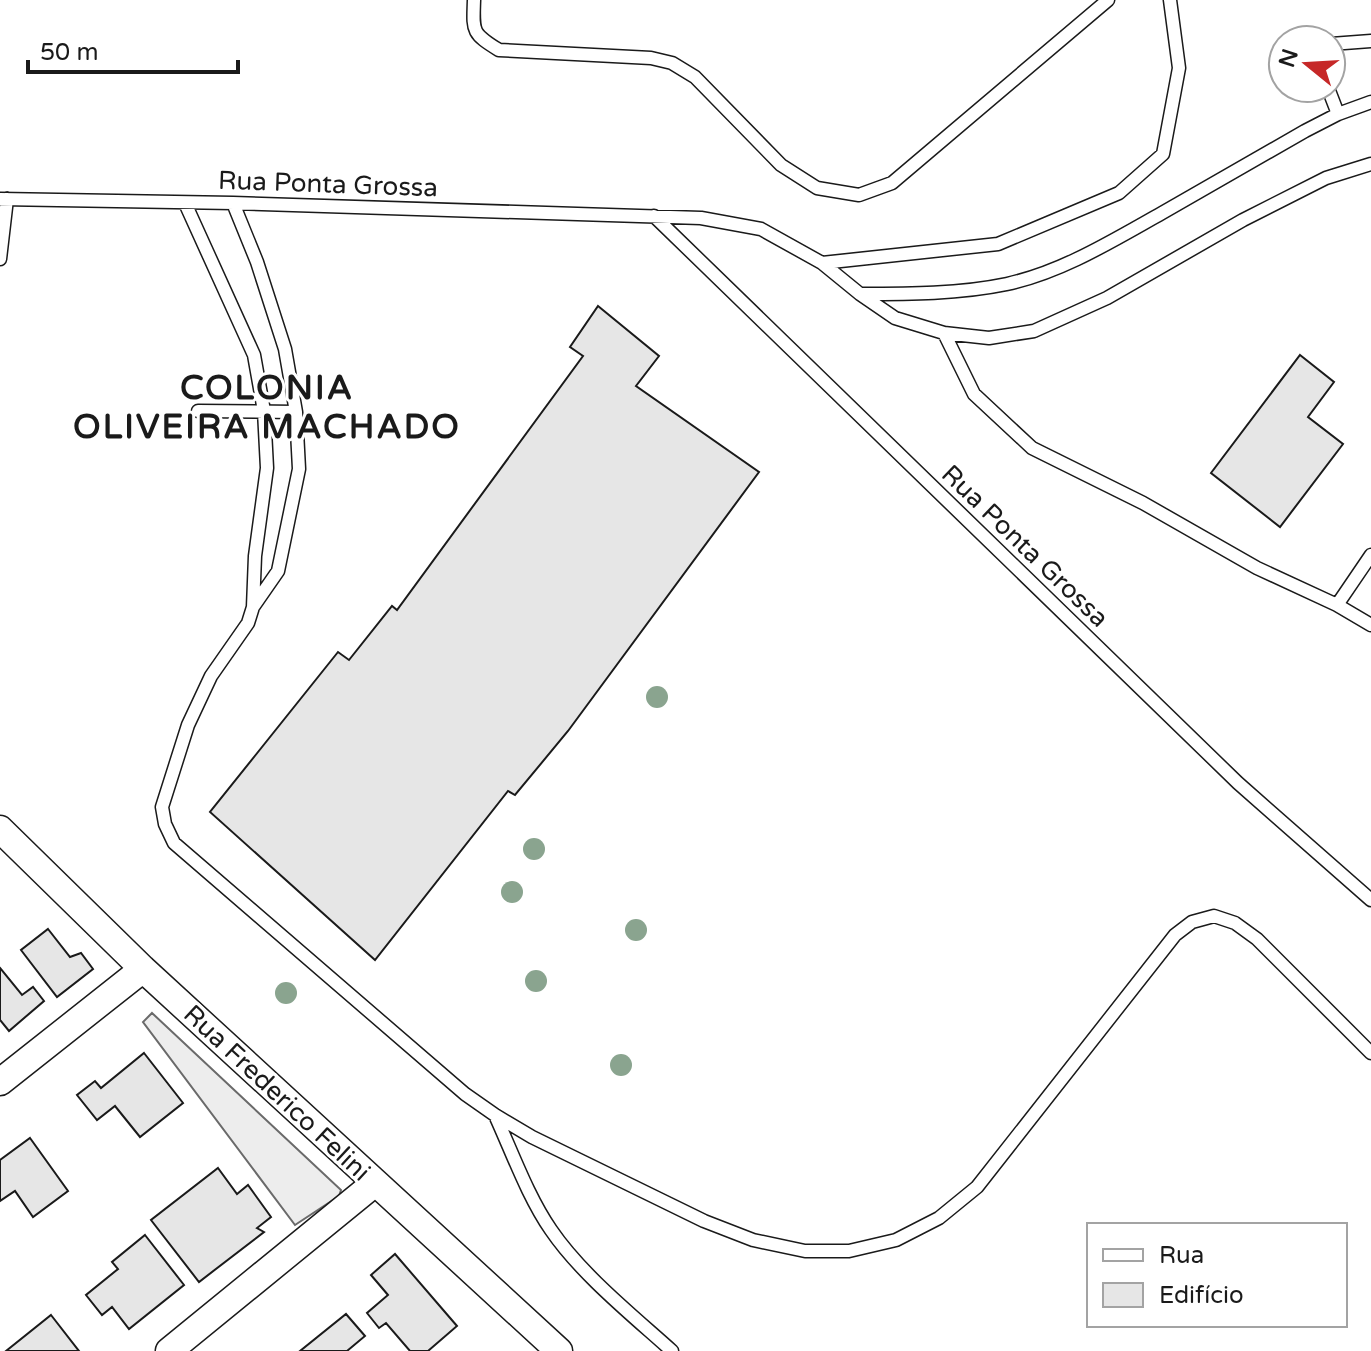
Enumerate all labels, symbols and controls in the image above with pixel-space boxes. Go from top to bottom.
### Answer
scale bar [28,24,238,74]
north arrow [1267,24,1347,104]
text: 50 m [40,38,98,67]
text: N [1274,46,1304,71]
street label: Rua Ponta Grossa [217,165,439,203]
district label: COLONIA OLIVEIRA MACHADO [73,368,461,448]
street label: Rua Ponta Grossa [935,458,1115,634]
street label: Rua Frederico Felini [177,999,377,1187]
legend [1087,1223,1347,1327]
text: Rua [1159,1241,1204,1270]
text: Edifício [1159,1281,1244,1310]

